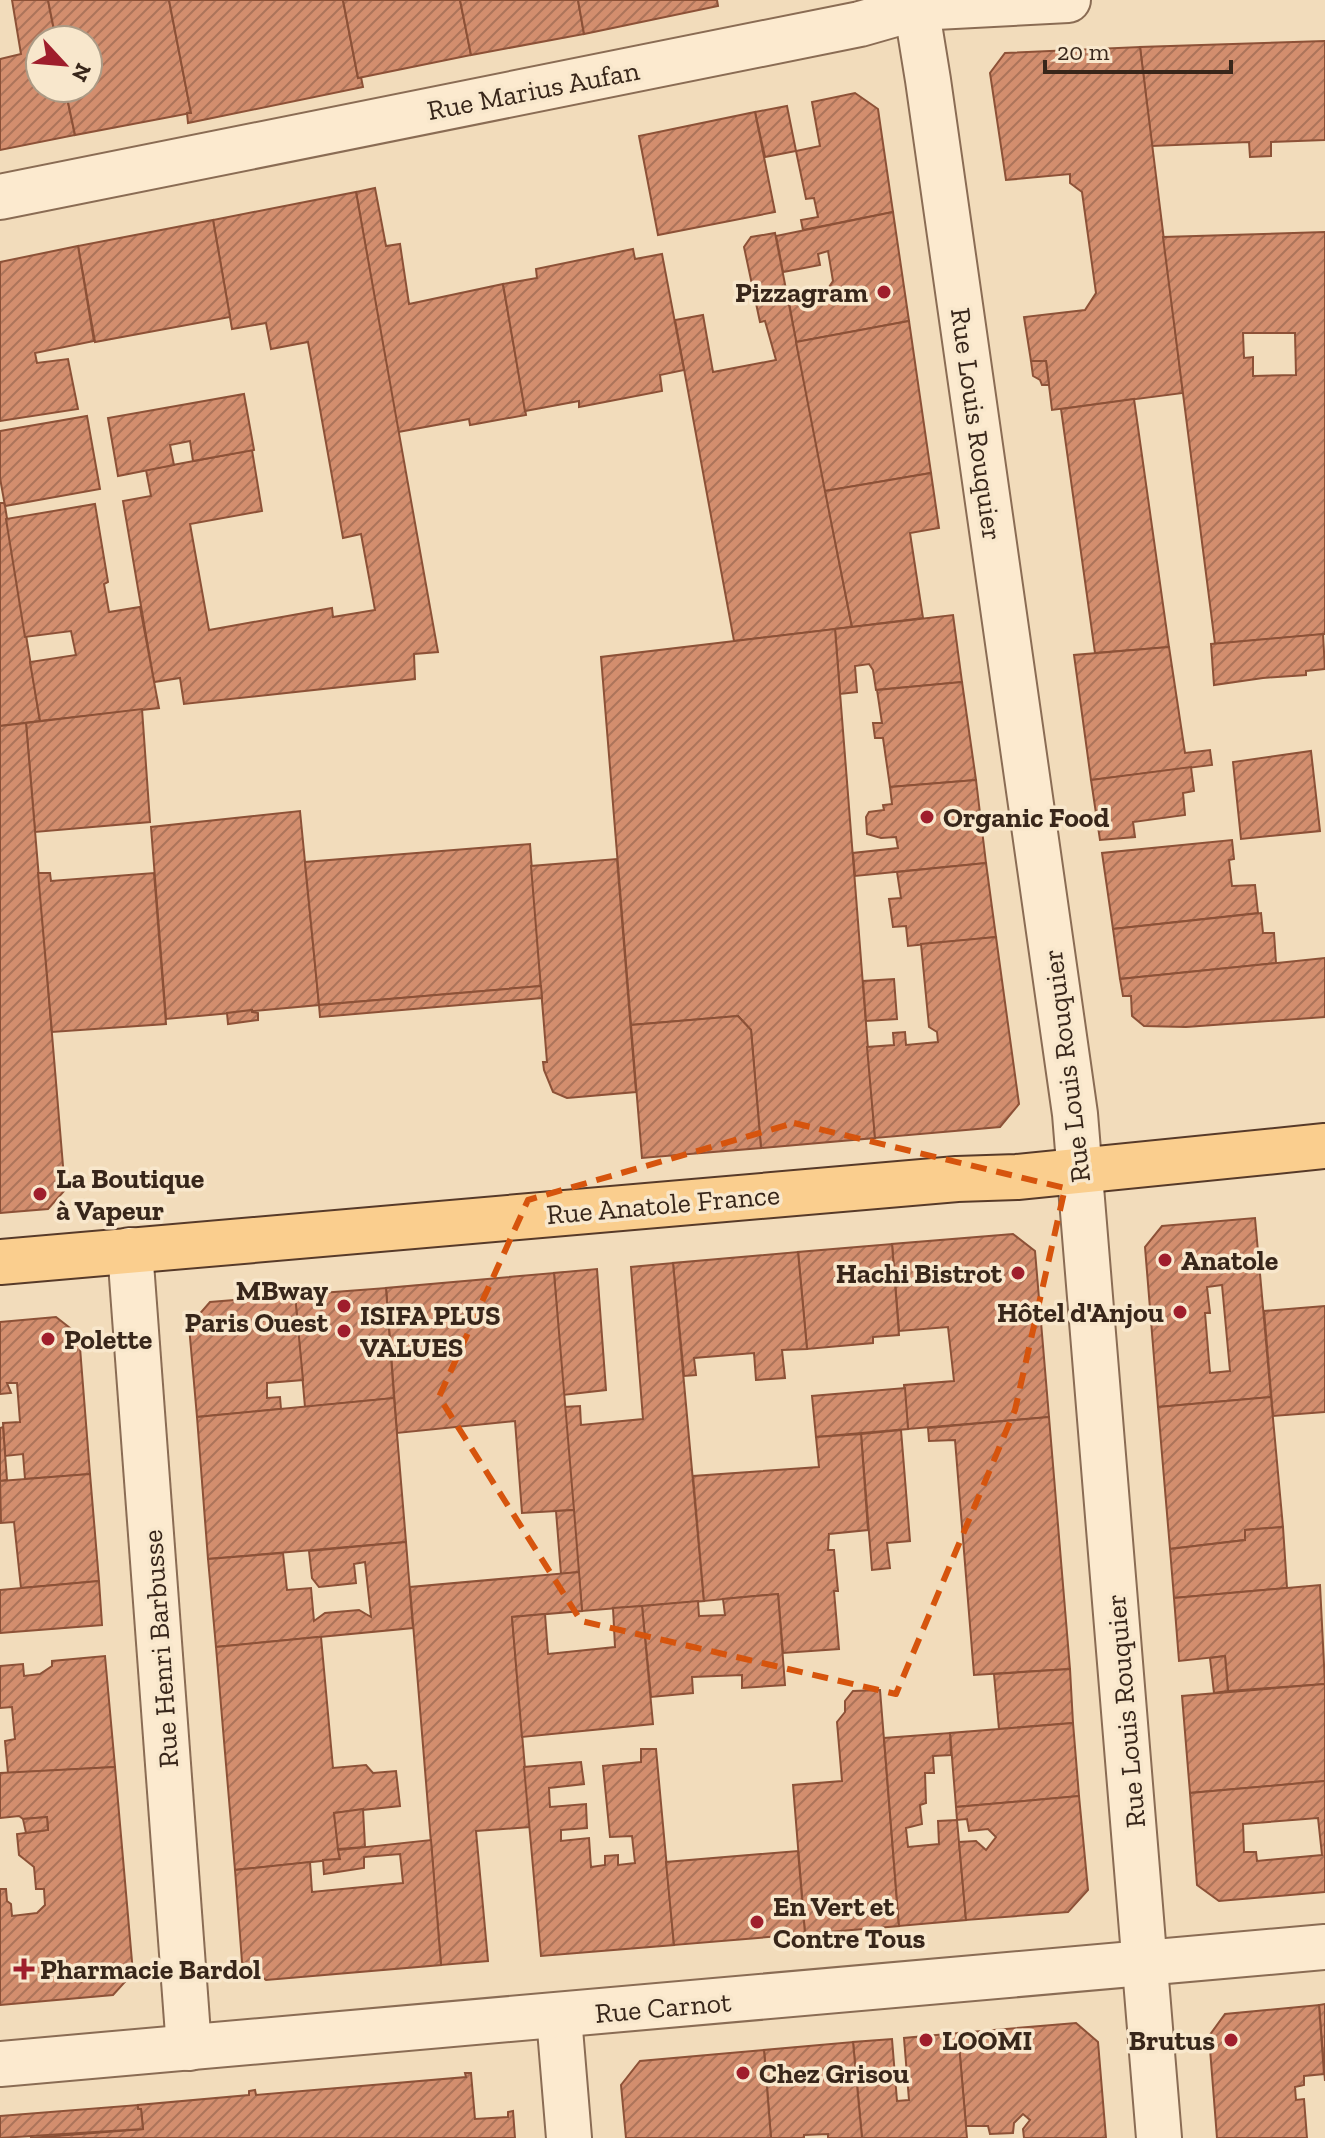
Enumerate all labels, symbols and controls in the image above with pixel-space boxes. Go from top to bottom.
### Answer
north arrow [24,24,104,104]
scale bar [1045,24,1231,74]
text: 20 m [1057,37,1110,66]
street label: Rue Marius Aufan [424,54,642,127]
text: N [66,59,97,86]
place label: Pizzagram [735,276,868,309]
marker: Pizzagram [875,283,893,301]
street label: Rue Louis Rouquier [944,306,1009,543]
place label: Organic Food [943,801,1109,834]
marker: Organic Food [918,808,936,826]
street label: Rue Louis Rouquier [1036,947,1097,1184]
place label: La Boutique à Vapeur [56,1162,204,1227]
street label: Rue Anatole France [545,1178,781,1231]
marker: La Boutique à Vapeur [31,1185,49,1203]
place label: Anatole [1181,1244,1278,1277]
marker: Anatole [1156,1251,1174,1269]
place label: Hachi Bistrot [836,1257,1003,1290]
marker: Hachi Bistrot [1009,1264,1027,1282]
place label: MBway Paris Ouest [185,1274,329,1339]
place label: Hôtel d'Anjou [997,1296,1164,1329]
marker: MBway Paris Ouest [335,1297,353,1315]
place label: ISIFA PLUS VALUES [360,1299,501,1364]
marker: Hôtel d'Anjou [1171,1303,1189,1321]
marker: ISIFA PLUS VALUES [335,1322,353,1340]
place label: Polette [64,1323,152,1356]
marker: Polette [39,1330,57,1348]
street label: Rue Henri Barbusse [136,1529,185,1769]
street label: Rue Louis Rouquier [1099,1593,1152,1829]
place label: En Vert et Contre Tous [773,1890,926,1955]
marker: En Vert et Contre Tous [748,1913,766,1931]
place label: Pharmacie Bardol [40,1953,261,1986]
marker: Pharmacie Bardol [15,1960,33,1978]
street label: Rue Carnot [594,1985,733,2030]
place label: LOOMI [942,2024,1032,2057]
place label: Brutus [1128,2024,1215,2057]
marker: LOOMI [917,2031,935,2049]
marker: Brutus [1222,2031,1240,2049]
place label: Chez Grisou [759,2057,909,2090]
marker: Chez Grisou [734,2064,752,2082]

